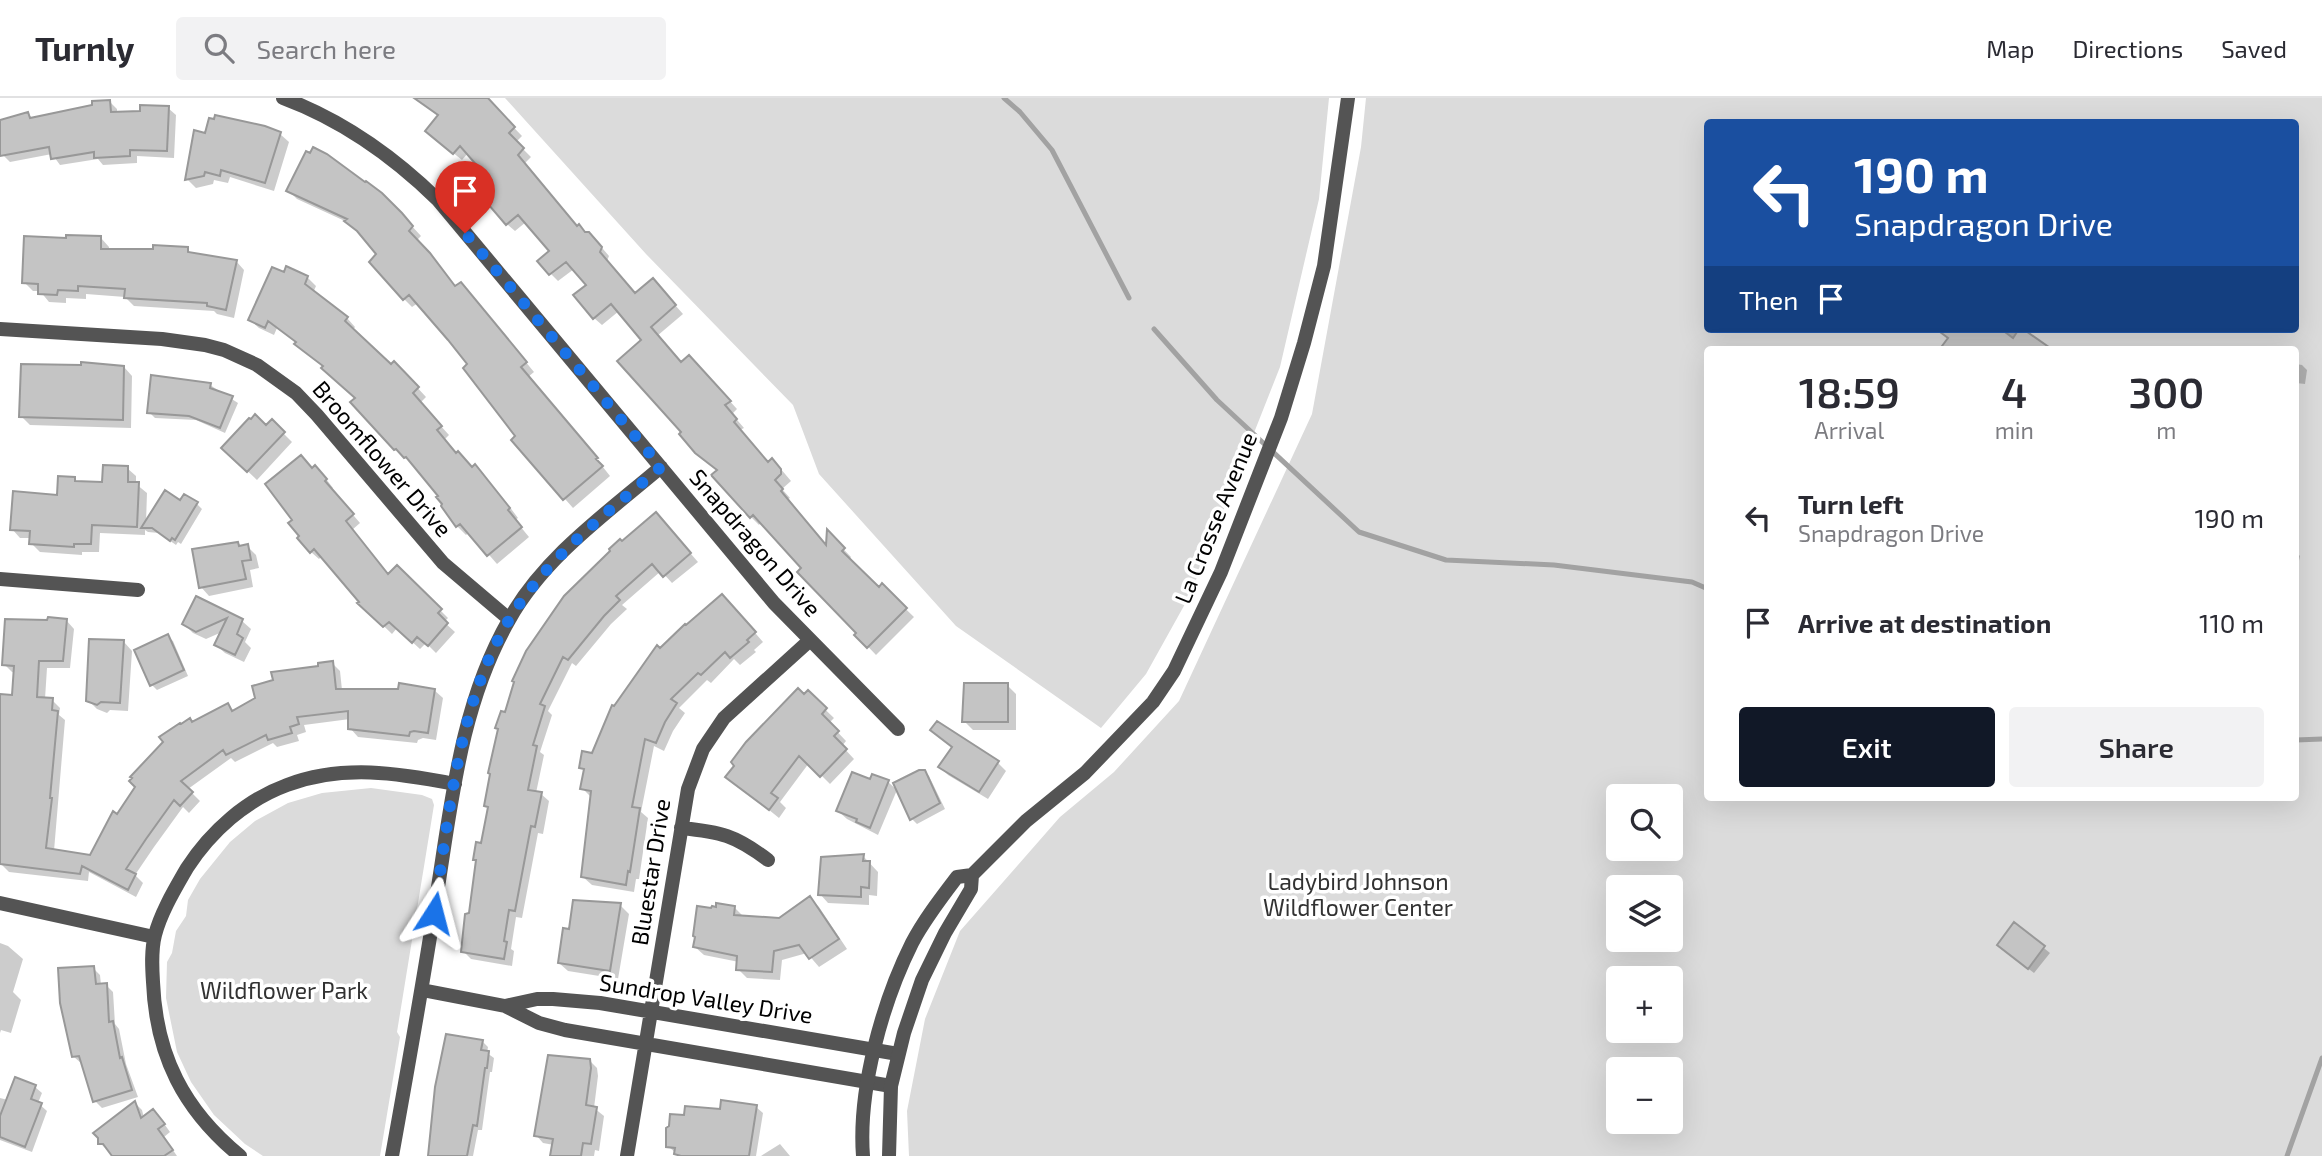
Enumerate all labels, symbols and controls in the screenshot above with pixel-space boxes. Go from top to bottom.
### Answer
search box [176,17,666,80]
text: Turnly [35,28,134,68]
icon: search [200,29,238,67]
text: Search here [256,33,396,64]
text: Map [1986,34,2034,63]
text: Directions [2072,34,2183,63]
text: Saved [2221,34,2287,63]
text: 190 m [1854,144,1989,203]
icon: left [1739,147,1830,238]
pin [435,161,495,233]
icon: arrive [446,172,484,210]
text: Snapdragon Drive [1854,204,2113,242]
icon: arrive [1812,280,1850,318]
text: Then [1739,284,1798,315]
text: 18:59 [1799,366,1900,416]
text: 4 [2001,366,2027,416]
text: 300 [2129,366,2204,416]
street label: Broomflower Drive [307,375,458,542]
text: Arrival [1814,416,1884,444]
text: min [1995,416,2034,444]
text: m [2156,416,2176,444]
street label: La Crosse Avenue [1168,428,1262,607]
street label: Snapdragon Drive [684,463,827,622]
text: Turn left [1798,488,1904,519]
icon: left [1739,499,1777,537]
text: 190 m [2195,502,2264,533]
text: Snapdragon Drive [1798,519,1984,547]
icon: arrive [1739,604,1777,642]
text: Arrive at destination [1798,607,2051,638]
text: 110 m [2199,607,2264,638]
button: Exit [1739,707,1995,787]
button: Share [2009,707,2264,787]
map controls [1606,784,1683,1134]
button: search [1606,784,1683,861]
street label: Bluestar Drive [625,797,675,947]
park label: Ladybird Johnson Wildflower Center [1263,867,1453,921]
button: layers [1606,875,1683,952]
position arrow [397,876,471,950]
button: + [1606,966,1683,1043]
street label: Sundrop Valley Drive [597,967,815,1029]
park label: Wildflower Park [200,976,368,1004]
button: − [1606,1057,1683,1134]

